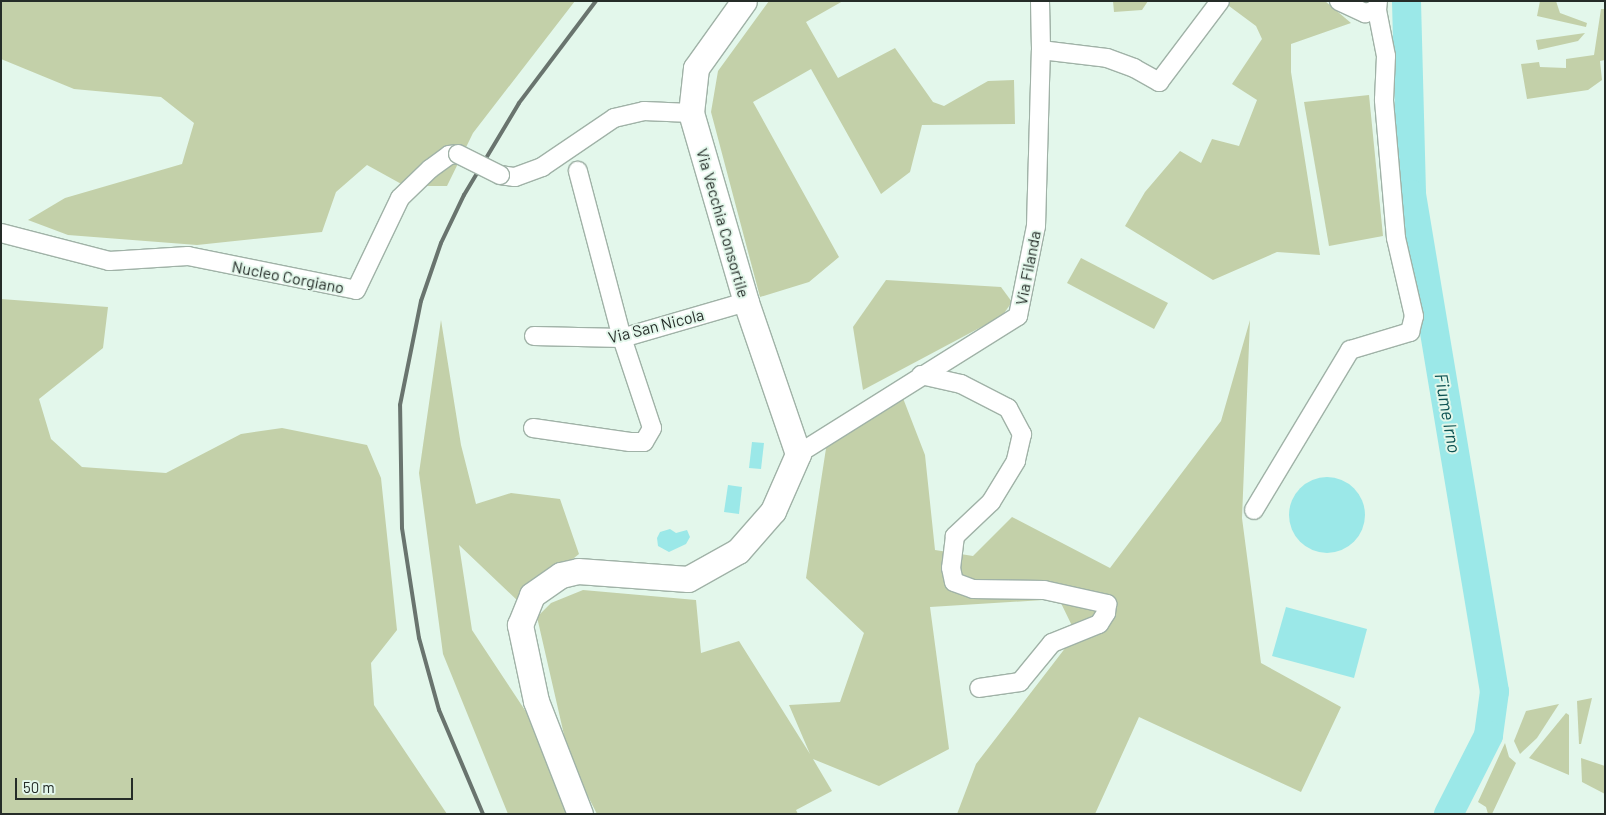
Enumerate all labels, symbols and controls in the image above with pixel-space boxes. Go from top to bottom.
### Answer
street label: Via Vecchia Consortile [693,146,753,300]
street label: Via Filanda [1011,229,1045,307]
street label: Nucleo Corgiano [230,257,346,297]
street label: Via San Nicola [606,305,706,347]
water label: Fiume Irno [1430,371,1466,455]
scale bar [18,768,135,800]
text: 50 m [23,778,55,796]

